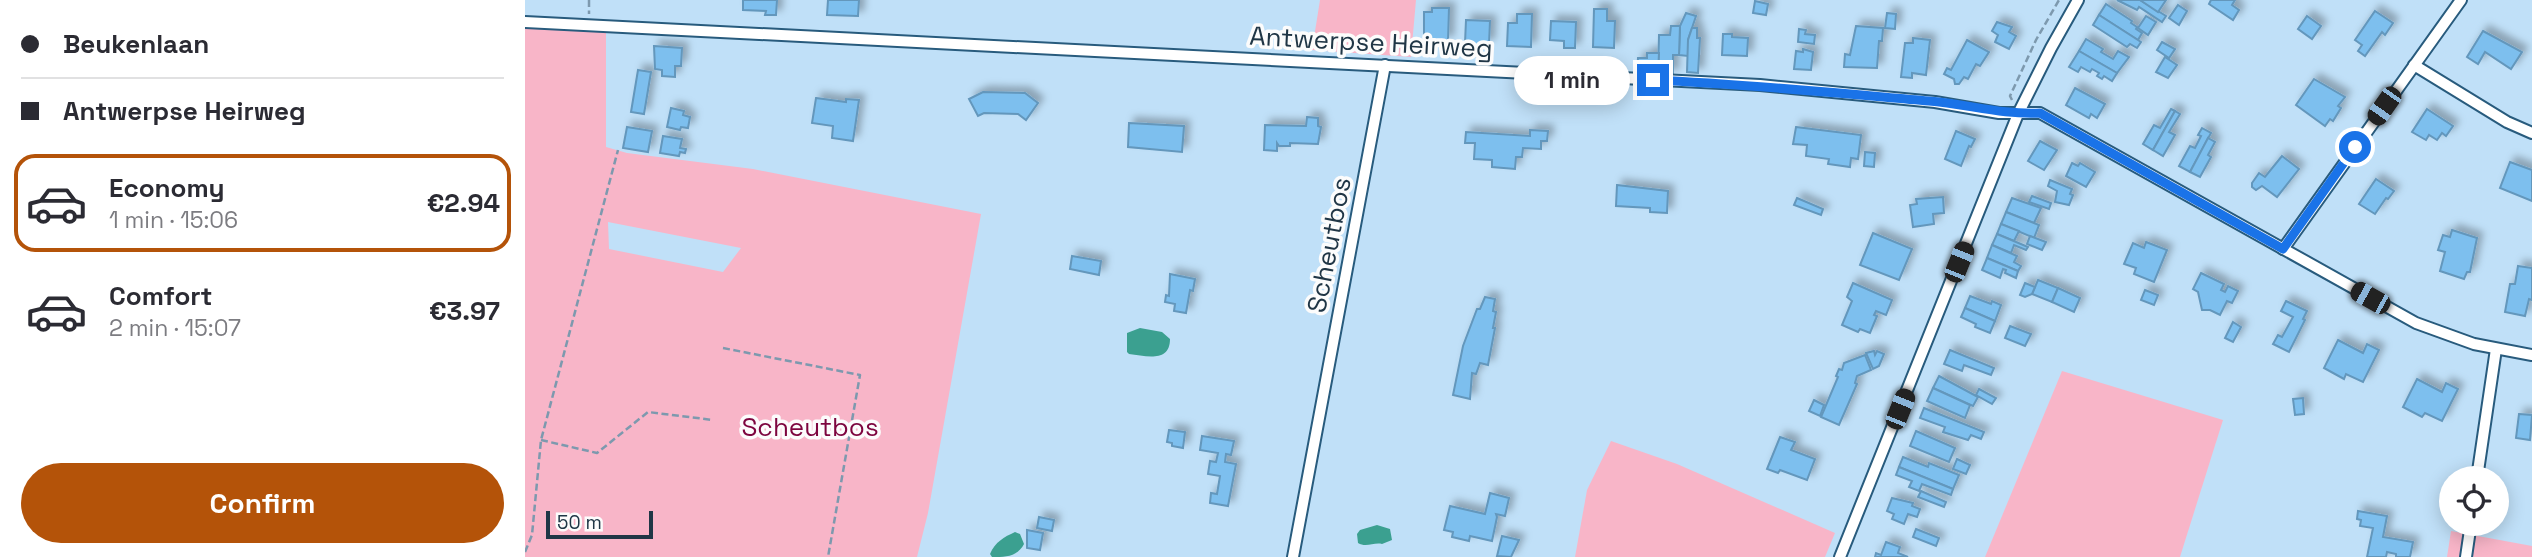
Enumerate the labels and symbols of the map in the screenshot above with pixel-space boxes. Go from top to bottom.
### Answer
street label: Antwerpse Heirweg [1249,19,1493,65]
callout: 1 min [1513,56,1629,104]
route end [1637,64,1669,96]
car [2364,83,2405,129]
route start [2339,131,2371,163]
street label: Scheutbos [1299,174,1359,316]
car [1942,239,1977,285]
car [2347,279,2394,317]
car [1883,386,1918,432]
park label: Scheutbos [741,410,879,444]
scale bar [546,508,653,540]

